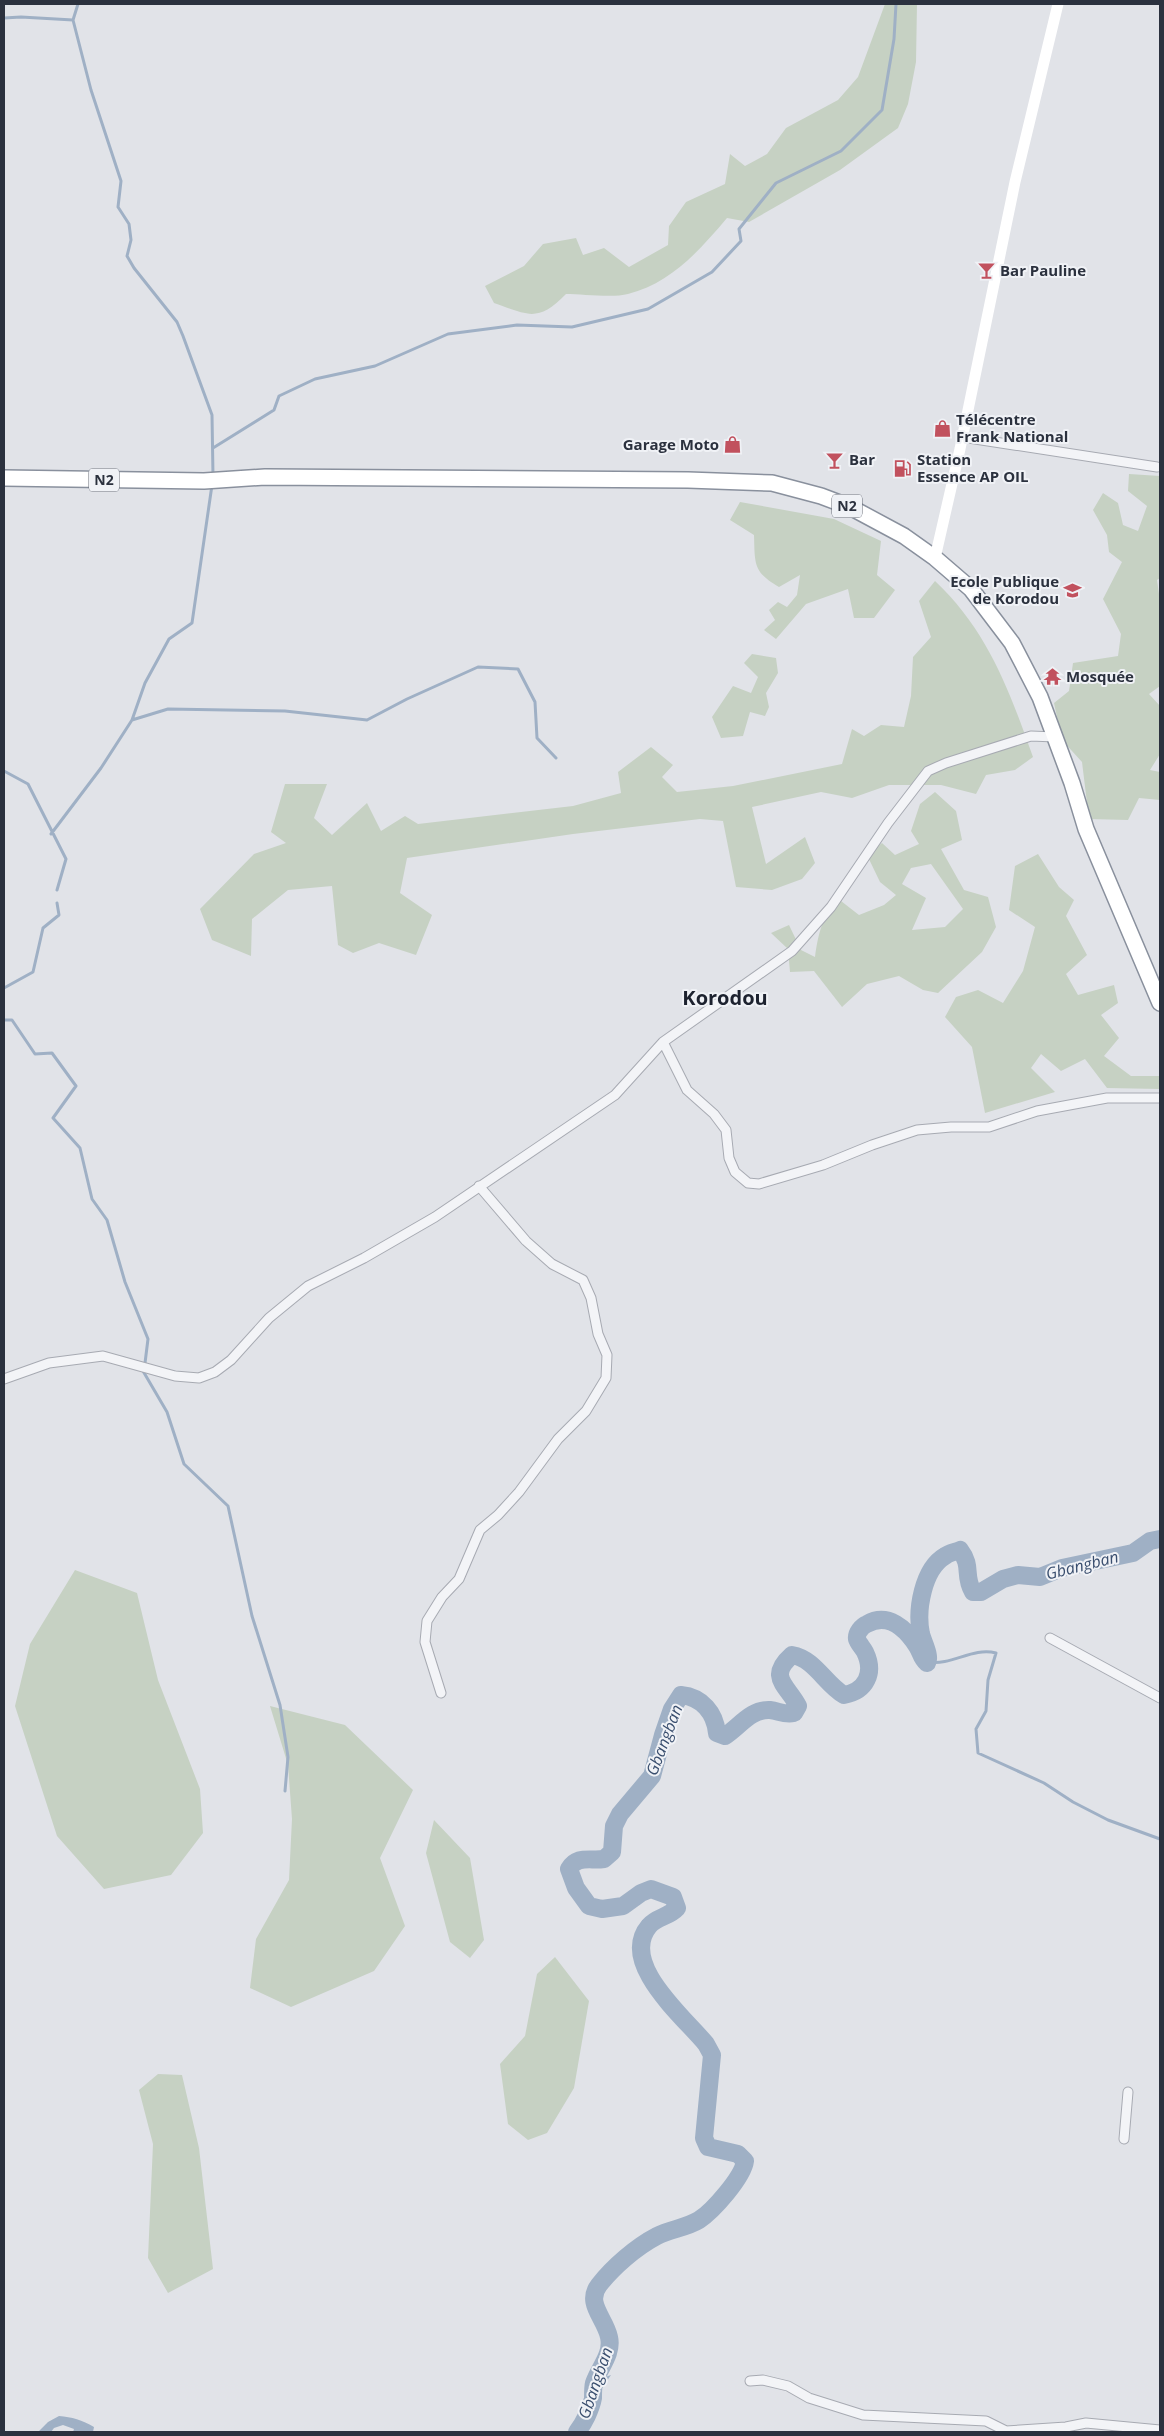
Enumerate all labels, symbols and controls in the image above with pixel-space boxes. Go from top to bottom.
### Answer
place label: Bar Pauline [1000,260,1086,280]
bar icon: Bar Pauline [976,261,996,281]
place label: Télécentre Frank National [956,409,1068,446]
shop icon: Télécentre Frank National [932,419,952,439]
place label: Garage Moto [623,434,719,454]
shop icon: Garage Moto [723,435,743,455]
place label: Bar [849,449,875,469]
place label: Station Essence AP OIL [917,449,1029,486]
bar icon: Bar [825,450,845,470]
fuel station icon: Station Essence AP OIL [893,459,913,479]
road number: N2 [89,468,119,492]
road number: N2 [832,494,862,518]
place label: Ecole Publique de Korodou [950,571,1059,608]
school or university icon: Ecole Publique de Korodou [1063,581,1083,601]
place label: Mosquée [1066,666,1134,686]
temple icon: Mosquée [1042,667,1062,687]
district label: Korodou [682,984,768,1011]
water label: Gbangban [1043,1545,1121,1585]
water label: Gbangban [640,1701,688,1779]
water label: Gbangban [573,2344,617,2422]

